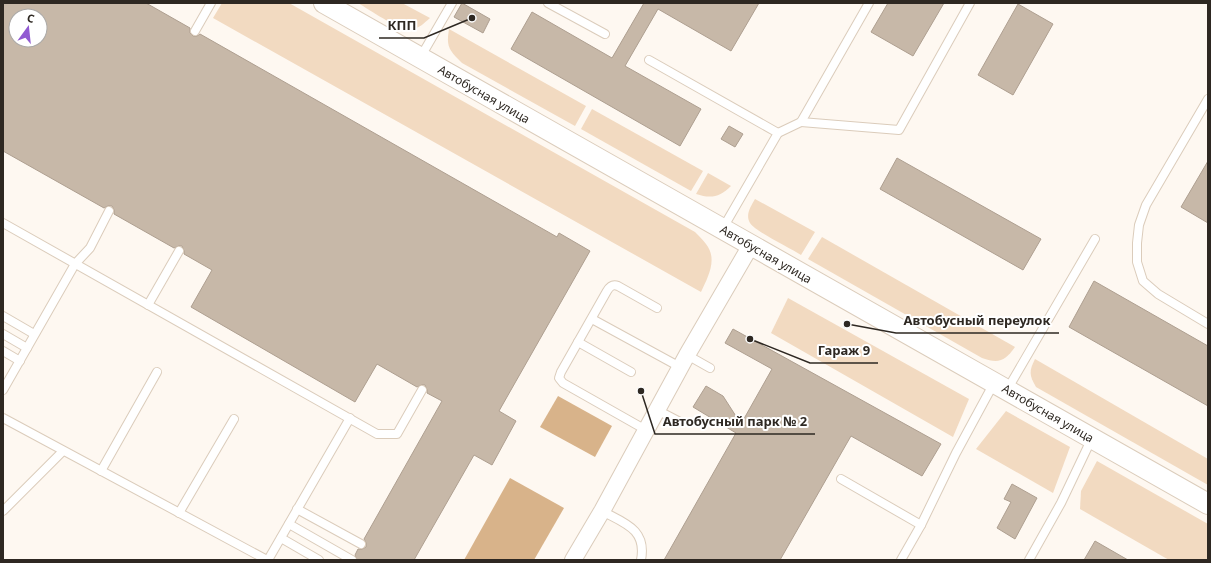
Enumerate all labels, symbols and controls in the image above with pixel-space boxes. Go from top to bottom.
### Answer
north arrow [8,8,48,48]
text: С [25,10,36,26]
callout: КПП [379,13,424,38]
text: КПП [388,16,416,34]
street label: Автобусная улица [435,61,533,127]
street label: Автобусная улица [717,221,815,287]
callout: Автобусный переулок [896,308,1059,333]
text: Автобусный переулок [904,311,1050,329]
callout: Гараж 9 [810,338,878,363]
text: Гараж 9 [818,341,870,359]
street label: Автобусная улица [999,380,1097,446]
callout: Автобусный парк № 2 [655,409,815,434]
text: Автобусный парк № 2 [663,412,807,430]

